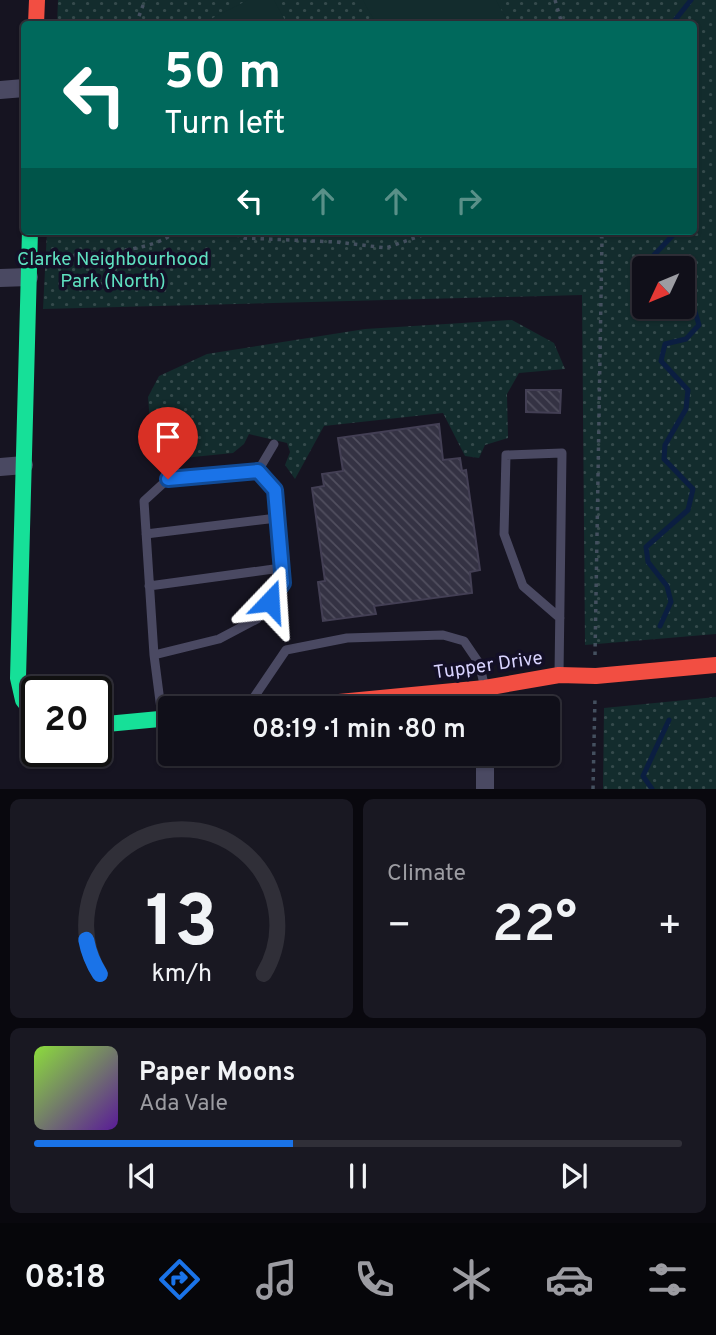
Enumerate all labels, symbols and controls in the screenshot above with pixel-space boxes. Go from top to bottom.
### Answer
text: 50 m [164,44,281,106]
icon: left [49,49,140,140]
text: Turn left [164,105,285,145]
icon: left [231,182,269,220]
icon: ahead [304,182,342,220]
icon: ahead [377,182,415,220]
icon: right [450,182,488,220]
park label: Clarke Neighbourhood Park (North) [17,248,209,294]
north arrow [632,256,695,318]
map controls [632,256,695,319]
pin [138,407,198,479]
icon: arrive [149,418,187,456]
position arrow [233,564,307,638]
street label: Tupper Drive [432,646,544,686]
speed limit sign: 20 [21,676,112,767]
text: 08:19 · 1 min · 80 m [252,714,466,747]
text: Climate [387,860,466,889]
text: 13 [145,881,218,973]
text: 22° [492,894,577,960]
text: − [387,903,412,952]
text: + [657,903,682,952]
text: km/h [151,959,212,991]
text: Paper Moons [139,1057,295,1090]
text: Ada Vale [139,1090,228,1119]
icon: previous [123,1157,161,1195]
icon: pause [339,1157,377,1195]
icon: next [555,1157,593,1195]
icon: directions [155,1255,204,1304]
icon: music [252,1255,301,1304]
icon: phone [350,1255,399,1304]
icon: climate [447,1255,496,1304]
icon: car [545,1255,594,1304]
icon: filters [643,1255,692,1304]
text: 08:18 [24,1259,106,1299]

